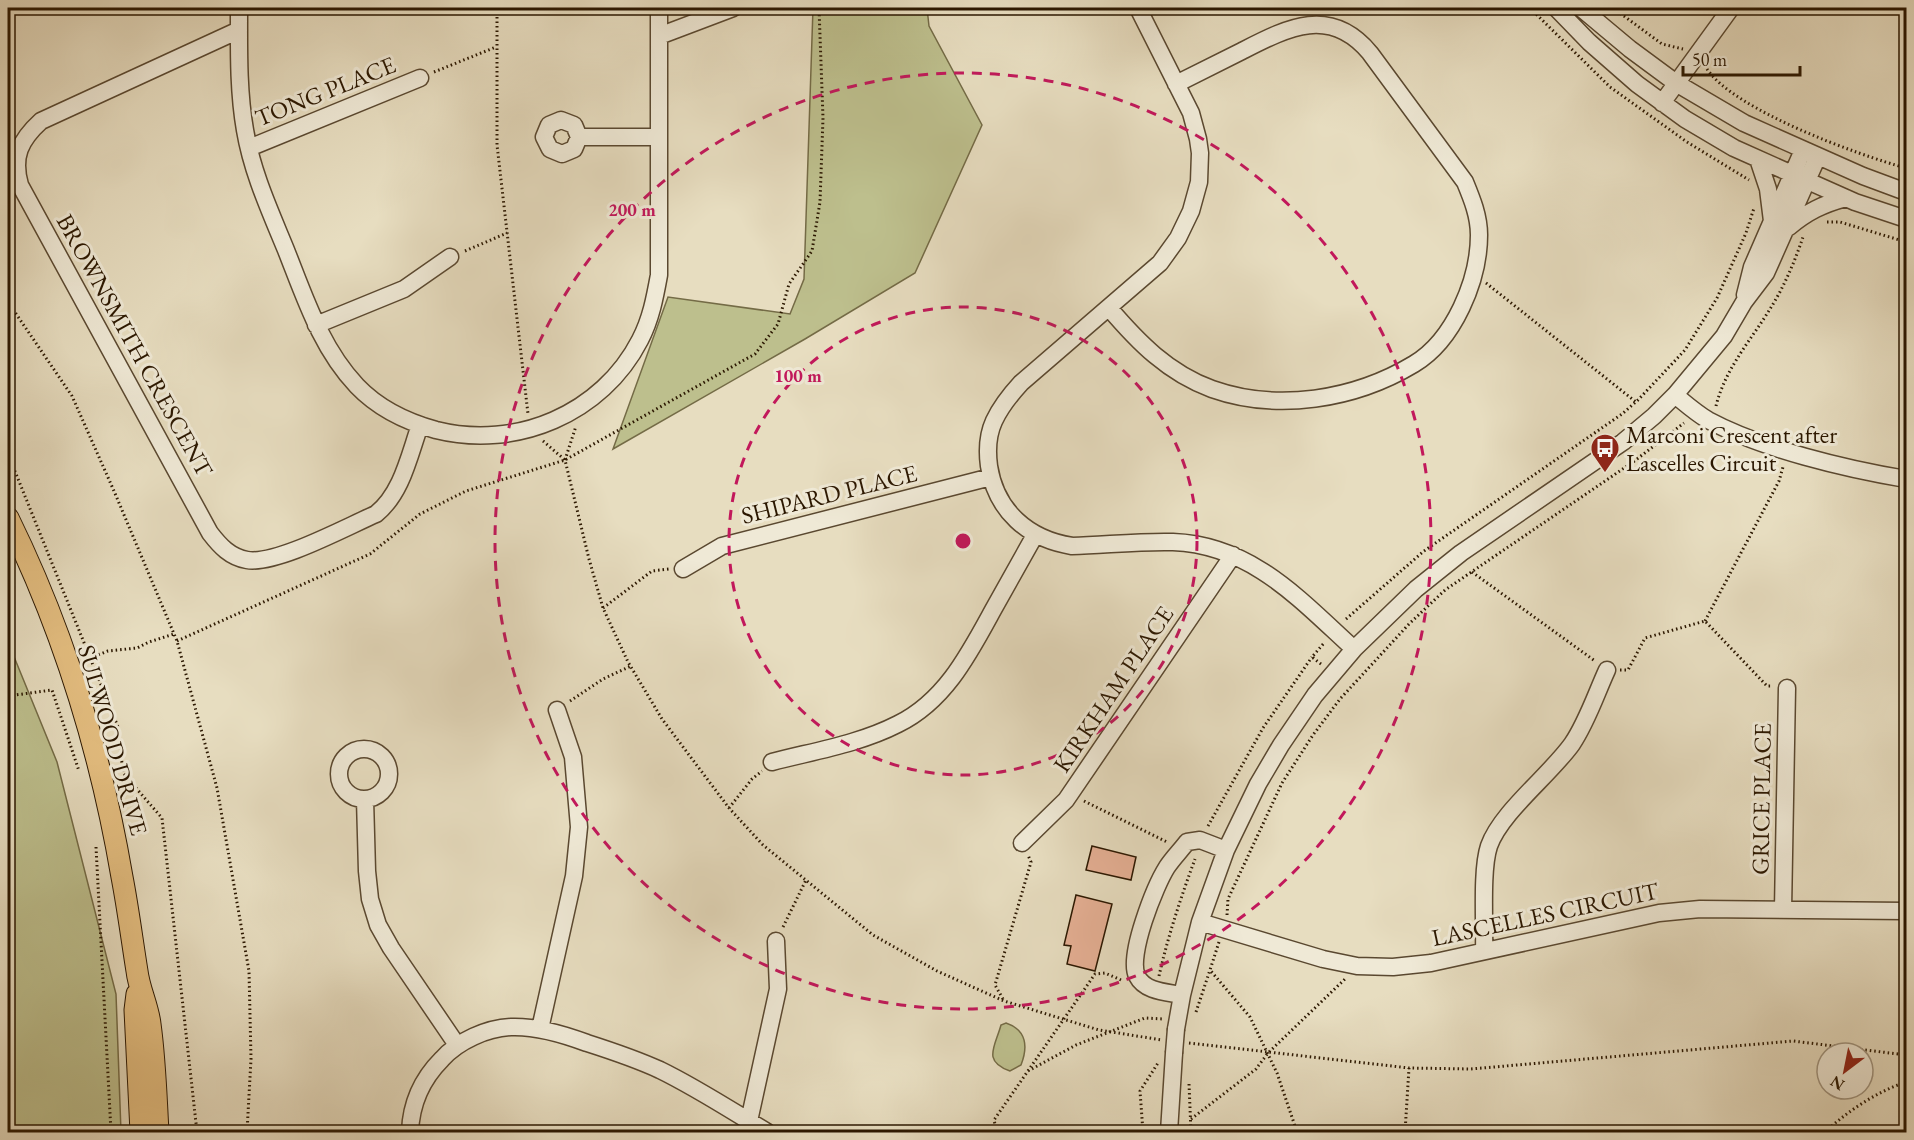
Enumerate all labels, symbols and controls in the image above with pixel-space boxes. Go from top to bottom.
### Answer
scale bar [1683,39,1800,77]
text: 50 m [1692,48,1727,71]
street label: TONG PLACE [250,49,400,133]
text: 200 m [608,198,656,221]
street label: BROWNSMITH CRESCENT [50,208,221,483]
text: 100 m [774,364,822,387]
place label: Marconi Crescent after Lascelles Circuit [1626,419,1837,478]
bus stop icon: Marconi Crescent after Lascelles Circuit [1589,432,1621,474]
street label: SHIPARD PLACE [738,457,920,531]
centre of rings [953,531,973,551]
street label: KIRKHAM PLACE [1046,600,1180,778]
street label: SULWOOD DRIVE [71,641,155,839]
street label: GRICE PLACE [1744,723,1778,875]
street label: LASCELLES CIRCUIT [1429,875,1662,953]
north arrow [1815,1041,1875,1101]
text: N [1826,1071,1848,1096]

